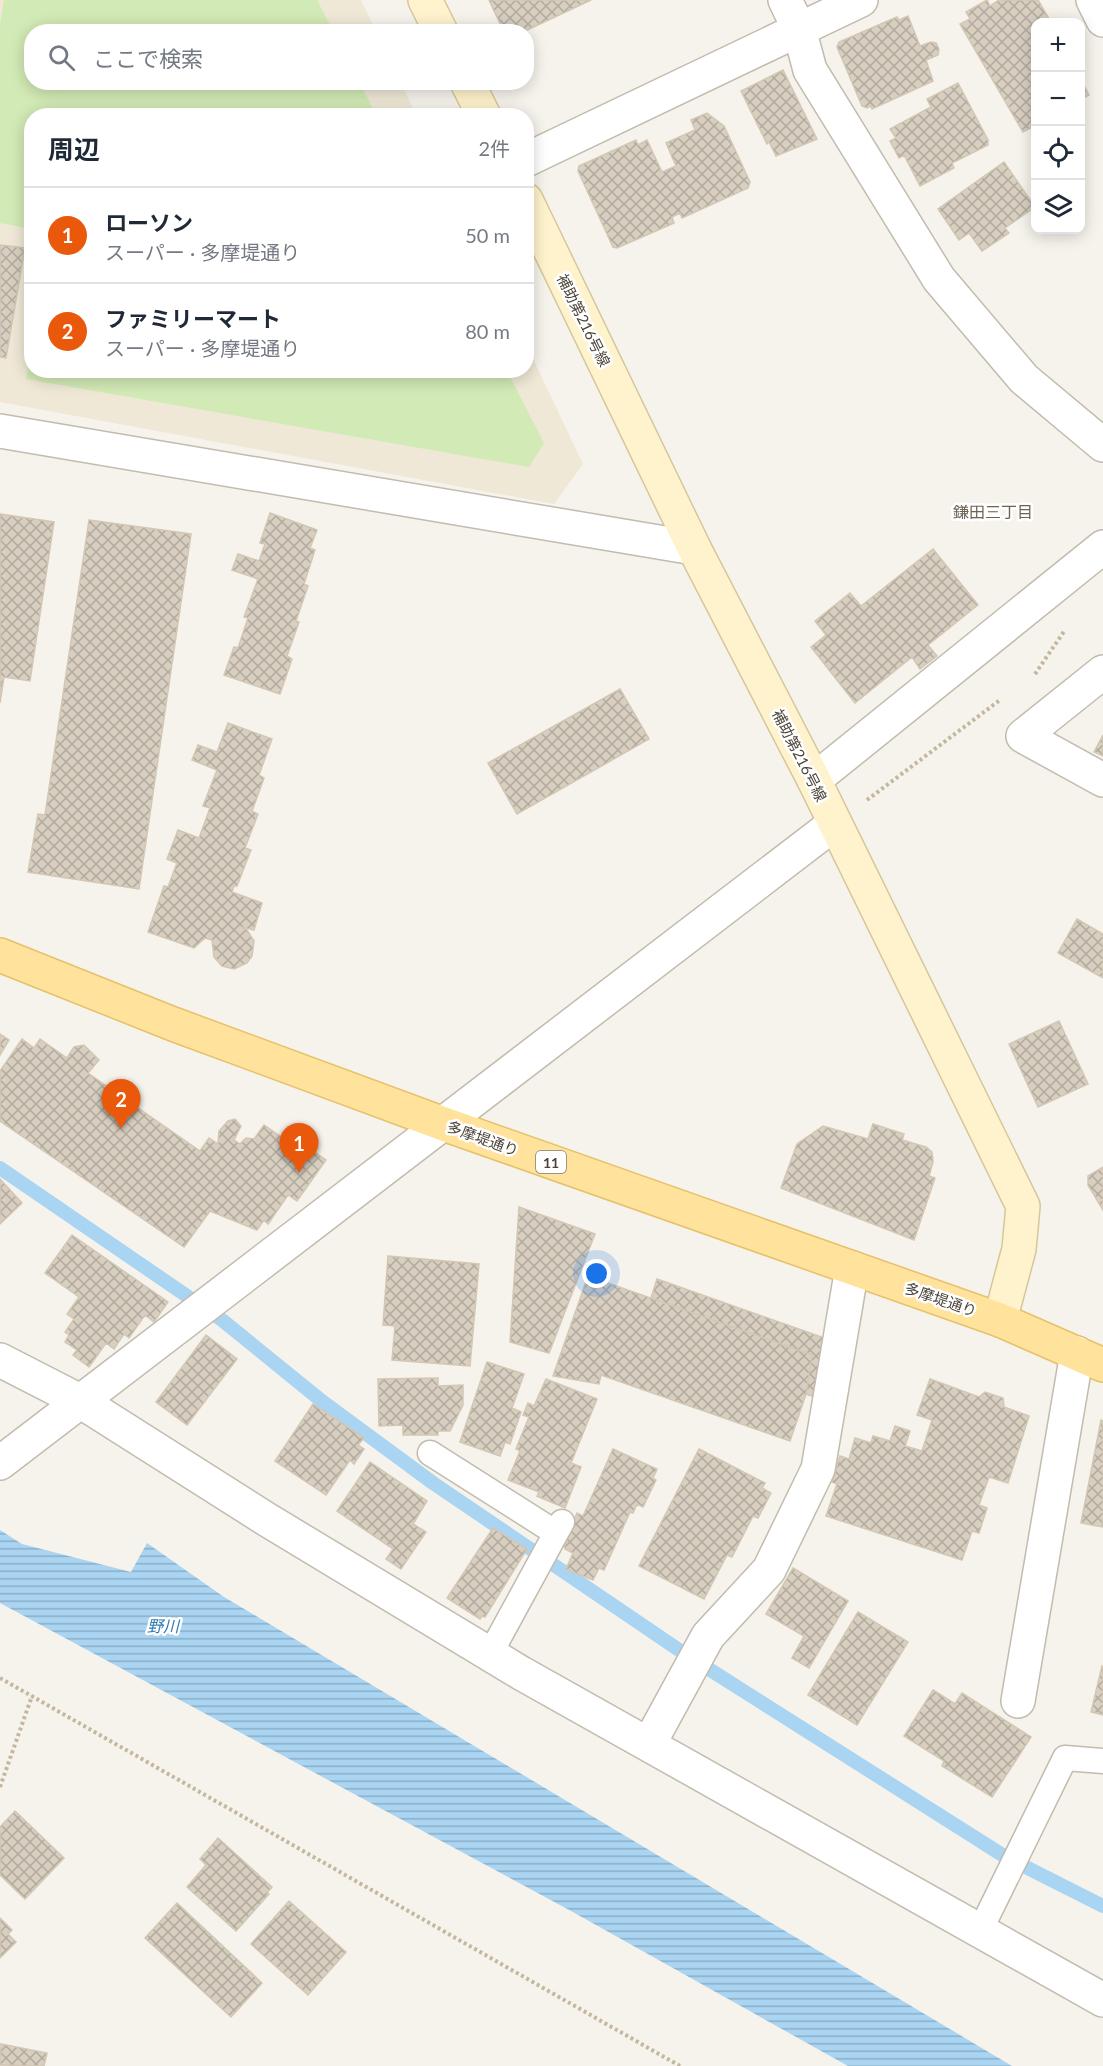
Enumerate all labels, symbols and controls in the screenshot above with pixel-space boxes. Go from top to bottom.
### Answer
map controls [1031,18,1085,234]
button: + [1031,18,1085,72]
search box [24,24,534,90]
icon: search [45,41,78,74]
text: ここで検索 [93,45,203,72]
button: − [1031,72,1085,126]
button: locate [1031,126,1085,180]
text: 周辺 [48,133,100,165]
text: 2件 [478,136,510,160]
button: layers [1031,180,1085,234]
text: ローソン [105,209,193,236]
text: 1 [62,223,73,247]
text: 50 m [465,223,510,247]
text: スーパー · 多摩堤通り [105,240,300,264]
street label: 補助第216号線 [554,271,614,369]
text: ファミリーマート [105,305,281,332]
text: 2 [62,319,73,343]
text: 80 m [465,319,510,343]
text: スーパー · 多摩堤通り [105,336,300,360]
district label: 鎌田三丁目 [953,502,1033,521]
street label: 補助第216号線 [769,706,831,804]
pin: 2 [102,1080,140,1129]
street label: 多摩堤通り [445,1117,521,1159]
pin: 1 [280,1124,318,1173]
road number: 11 [536,1151,566,1173]
your location [582,1259,611,1288]
street label: 多摩堤通り [903,1278,979,1320]
water label: 野川 [147,1616,181,1635]

